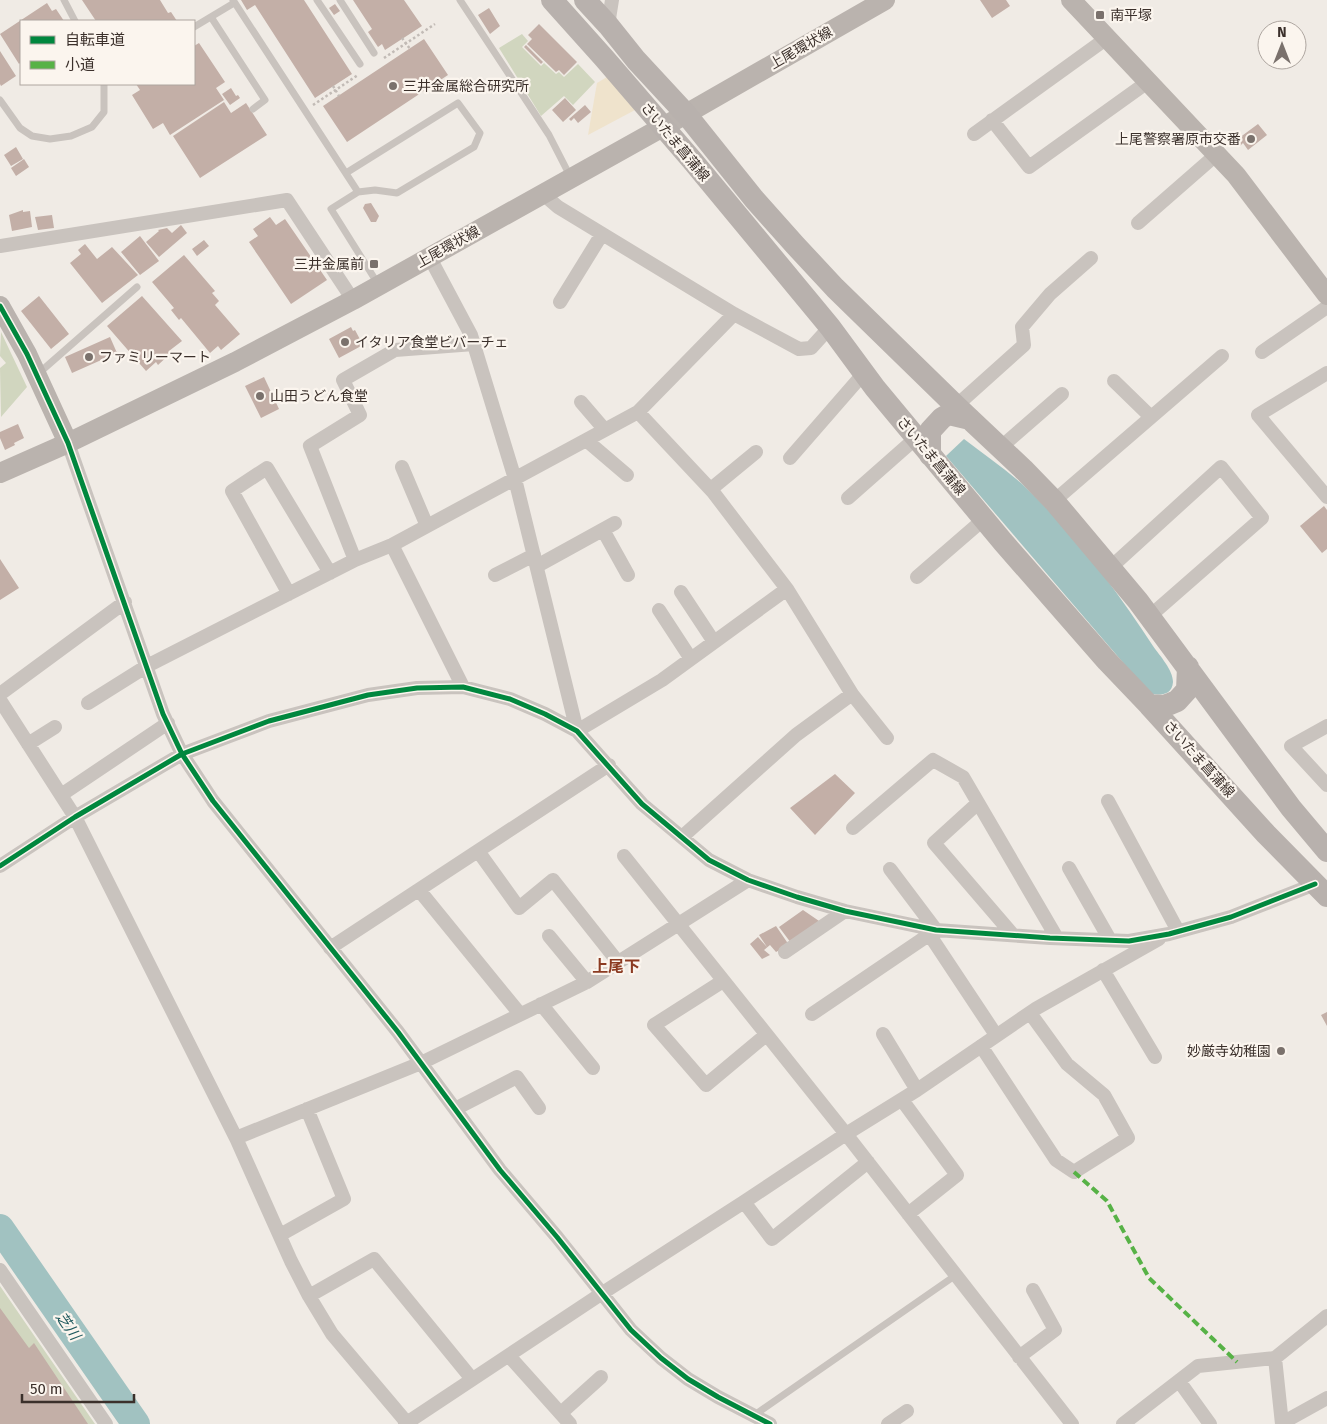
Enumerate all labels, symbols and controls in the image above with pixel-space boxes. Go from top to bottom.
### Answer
place label: 南平塚 [1110,7,1152,24]
marker: 南平塚 [1094,9,1106,21]
legend [20,20,195,85]
north arrow [1257,20,1307,70]
street label: 上尾環状線 [766,23,836,73]
text: N [1277,24,1287,41]
text: 自転車道 [65,31,125,49]
text: 小道 [65,56,95,74]
place label: 三井金属総合研究所 [403,78,529,95]
marker: 三井金属総合研究所 [387,80,399,92]
street label: さいたま菖蒲線 [637,99,713,185]
place label: 上尾警察署原市交番 [1115,131,1241,148]
marker: 上尾警察署原市交番 [1245,133,1257,145]
street label: 上尾環状線 [413,223,483,271]
place label: 三井金属前 [294,256,364,273]
marker: 三井金属前 [368,258,380,270]
place label: イタリア食堂ビバーチェ [355,334,508,351]
marker: イタリア食堂ビバーチェ [339,336,351,348]
place label: ファミリーマート [99,349,211,366]
marker: ファミリーマート [83,351,95,363]
place label: 山田うどん食堂 [270,388,368,405]
marker: 山田うどん食堂 [254,390,266,402]
street label: さいたま菖蒲線 [893,413,969,499]
street label: さいたま菖蒲線 [1160,717,1238,801]
district label: 上尾下 [592,957,640,976]
place label: 妙厳寺幼稚園 [1187,1043,1271,1060]
marker: 妙厳寺幼稚園 [1275,1045,1287,1057]
water label: 芝川 [52,1309,85,1345]
scale bar [22,1372,135,1404]
text: 50 m [30,1380,63,1398]

